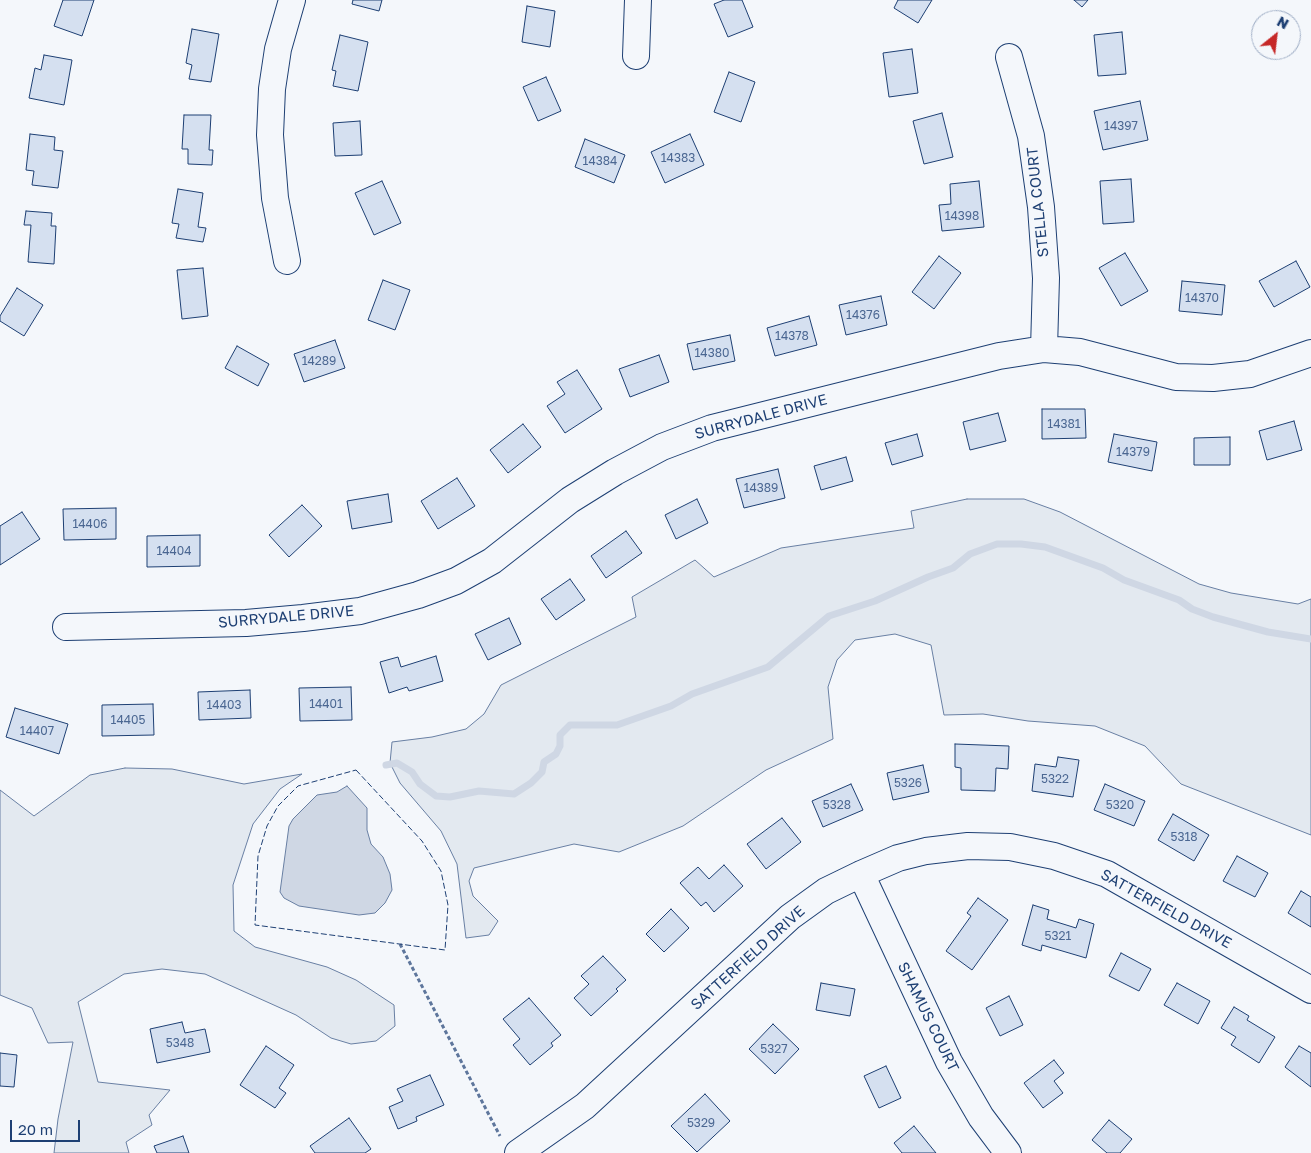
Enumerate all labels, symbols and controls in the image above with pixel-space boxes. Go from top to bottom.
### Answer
north arrow [1251,10,1301,60]
text: N [1274,12,1292,32]
house number: 14397 [1104,119,1138,133]
street label: STELLA COURT [1023,146,1053,258]
house number: 14383 [661,151,695,165]
house number: 14384 [583,154,617,168]
house number: 14398 [945,209,979,223]
house number: 14370 [1185,291,1219,305]
house number: 14376 [846,308,880,322]
house number: 14378 [775,329,809,343]
house number: 14380 [695,346,729,360]
house number: 14289 [302,354,336,368]
street label: SURRYDALE DRIVE [693,391,829,443]
house number: 14381 [1047,417,1081,431]
house number: 14379 [1116,445,1150,459]
house number: 14389 [744,481,778,495]
house number: 14406 [72,517,108,531]
house number: 14404 [156,544,192,558]
street label: SURRYDALE DRIVE [217,602,355,632]
house number: 14401 [309,697,343,711]
house number: 14403 [207,698,241,712]
house number: 14405 [111,713,145,727]
house number: 14407 [20,724,54,738]
house number: 5322 [1041,772,1069,786]
house number: 5326 [894,776,922,790]
house number: 5328 [823,798,851,812]
house number: 5320 [1106,798,1134,812]
house number: 5318 [1170,830,1198,844]
street label: SATTERFIELD DRIVE [1097,865,1235,953]
street label: SATTERFIELD DRIVE [687,902,809,1014]
house number: 5321 [1045,929,1071,943]
street label: SHAMUS COURT [894,959,962,1075]
house number: 5348 [166,1036,194,1050]
house number: 5327 [760,1042,788,1056]
scale bar [12,1110,82,1142]
house number: 5329 [687,1116,715,1130]
text: 20 m [18,1120,53,1138]

